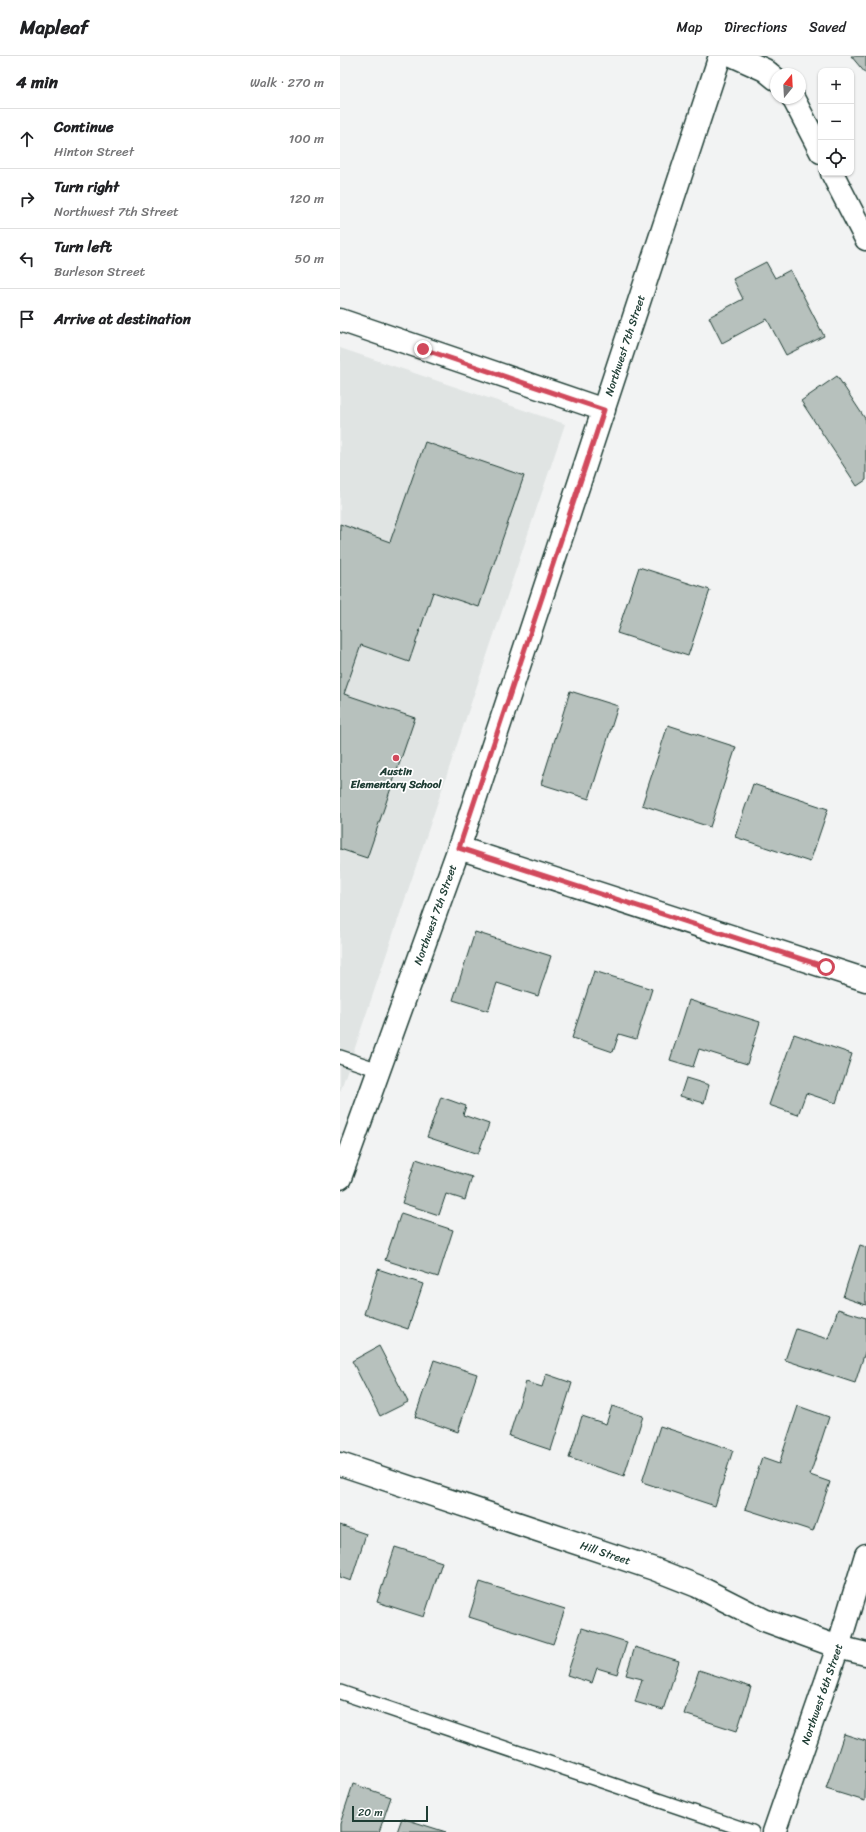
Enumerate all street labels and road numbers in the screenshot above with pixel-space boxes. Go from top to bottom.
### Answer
street label: Northwest 7th Street [599,292,650,399]
street label: Northwest 7th Street [408,861,462,968]
street label: Hill Street [578,1536,633,1570]
street label: Northwest 6th Street [795,1641,848,1747]

